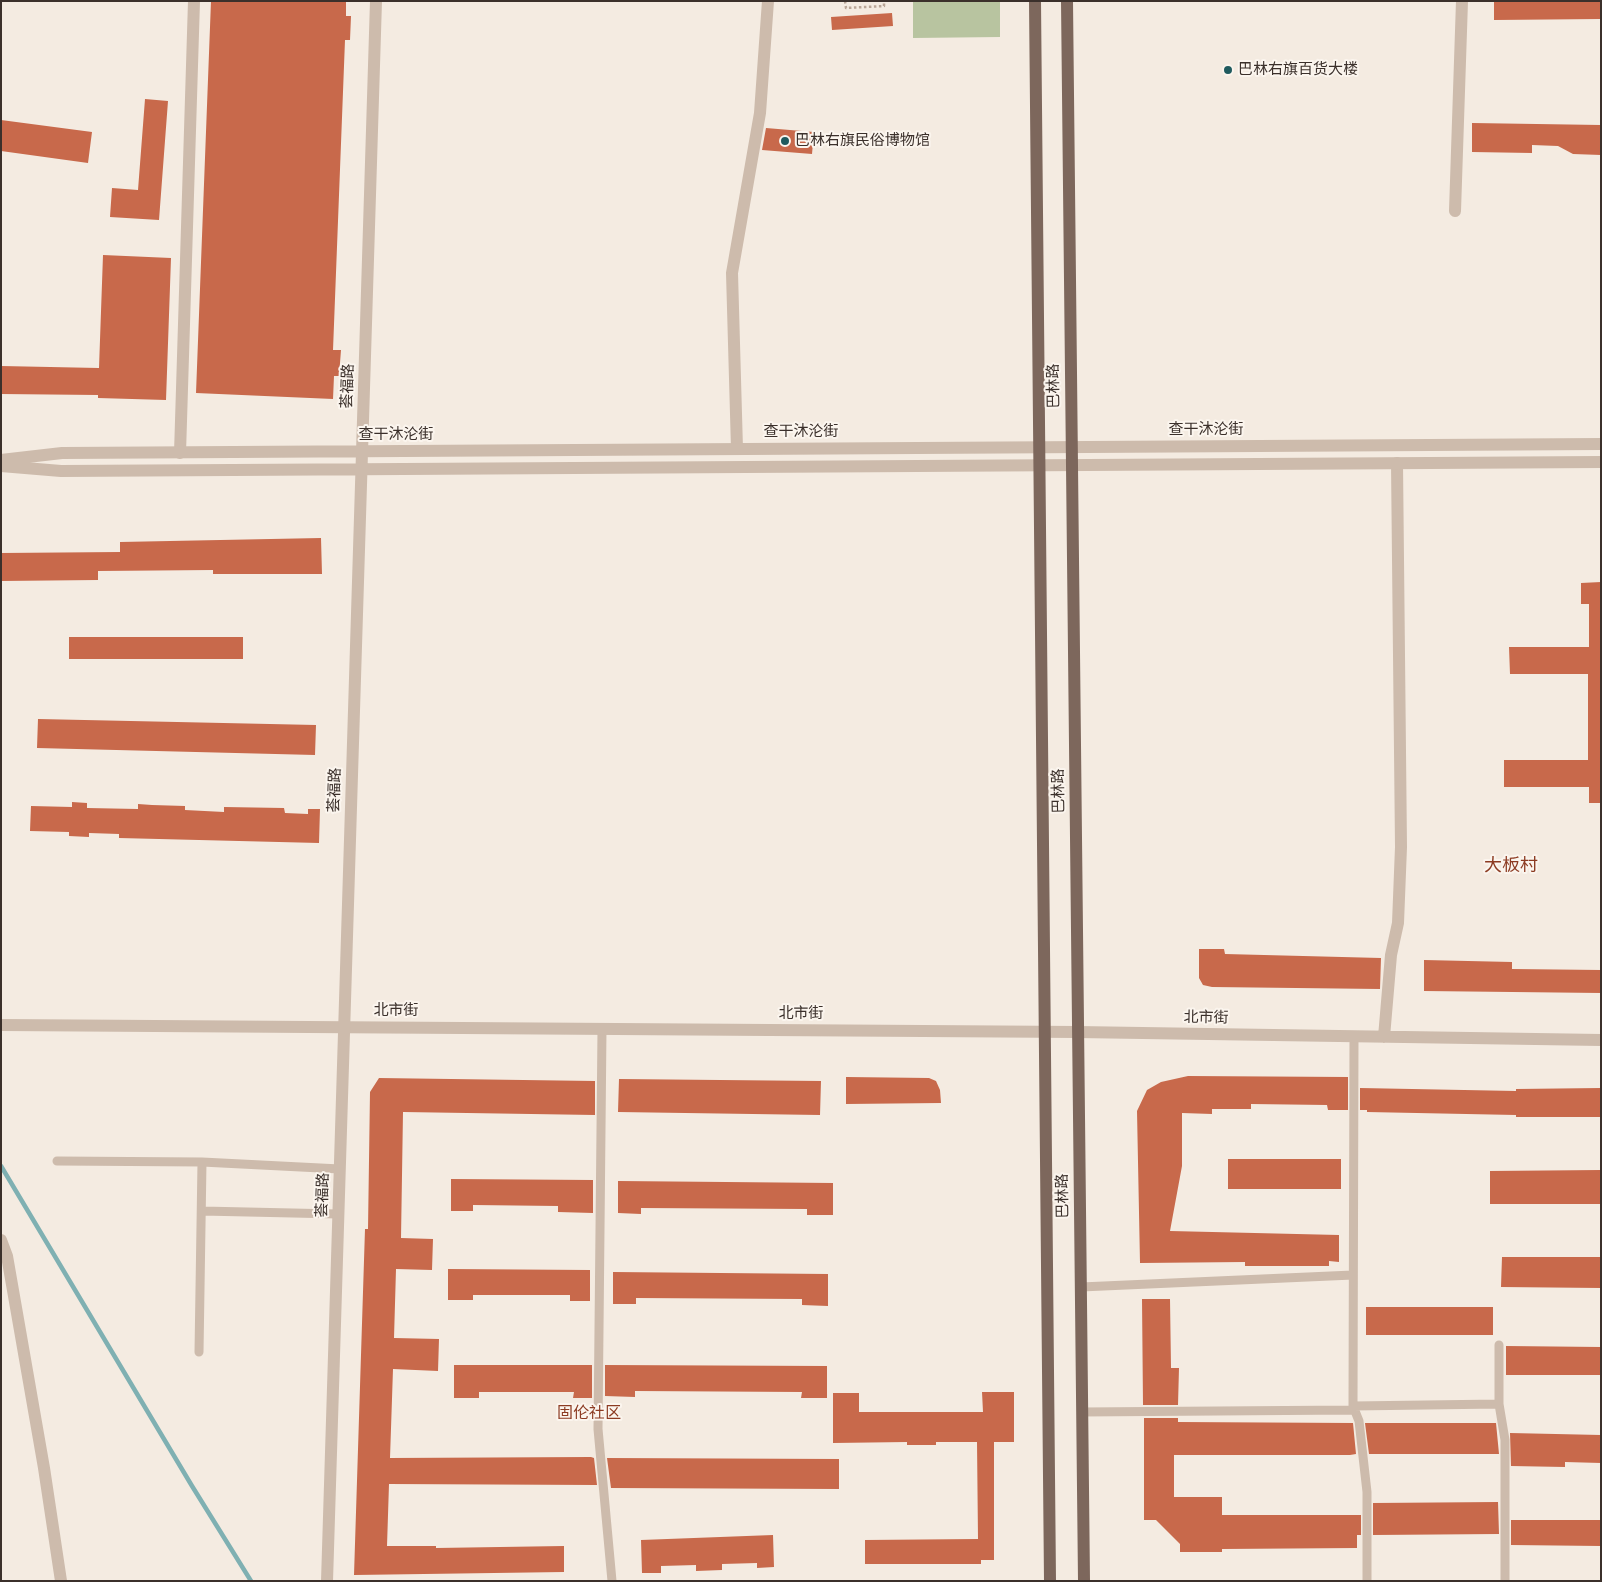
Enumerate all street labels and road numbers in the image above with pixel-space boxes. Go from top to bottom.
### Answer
street label: 荟福路 [338,363,358,409]
street label: 巴林路 [1045,363,1063,409]
street label: 查干沐沦街 [1169,421,1243,439]
street label: 查干沐沦街 [764,423,838,441]
street label: 查干沐沦街 [359,426,433,444]
street label: 荟福路 [325,767,345,813]
street label: 巴林路 [1050,768,1068,814]
street label: 北市街 [374,1002,418,1020]
street label: 北市街 [779,1005,823,1023]
street label: 北市街 [1183,1009,1229,1027]
street label: 荟福路 [313,1172,333,1218]
street label: 巴林路 [1054,1173,1072,1219]

